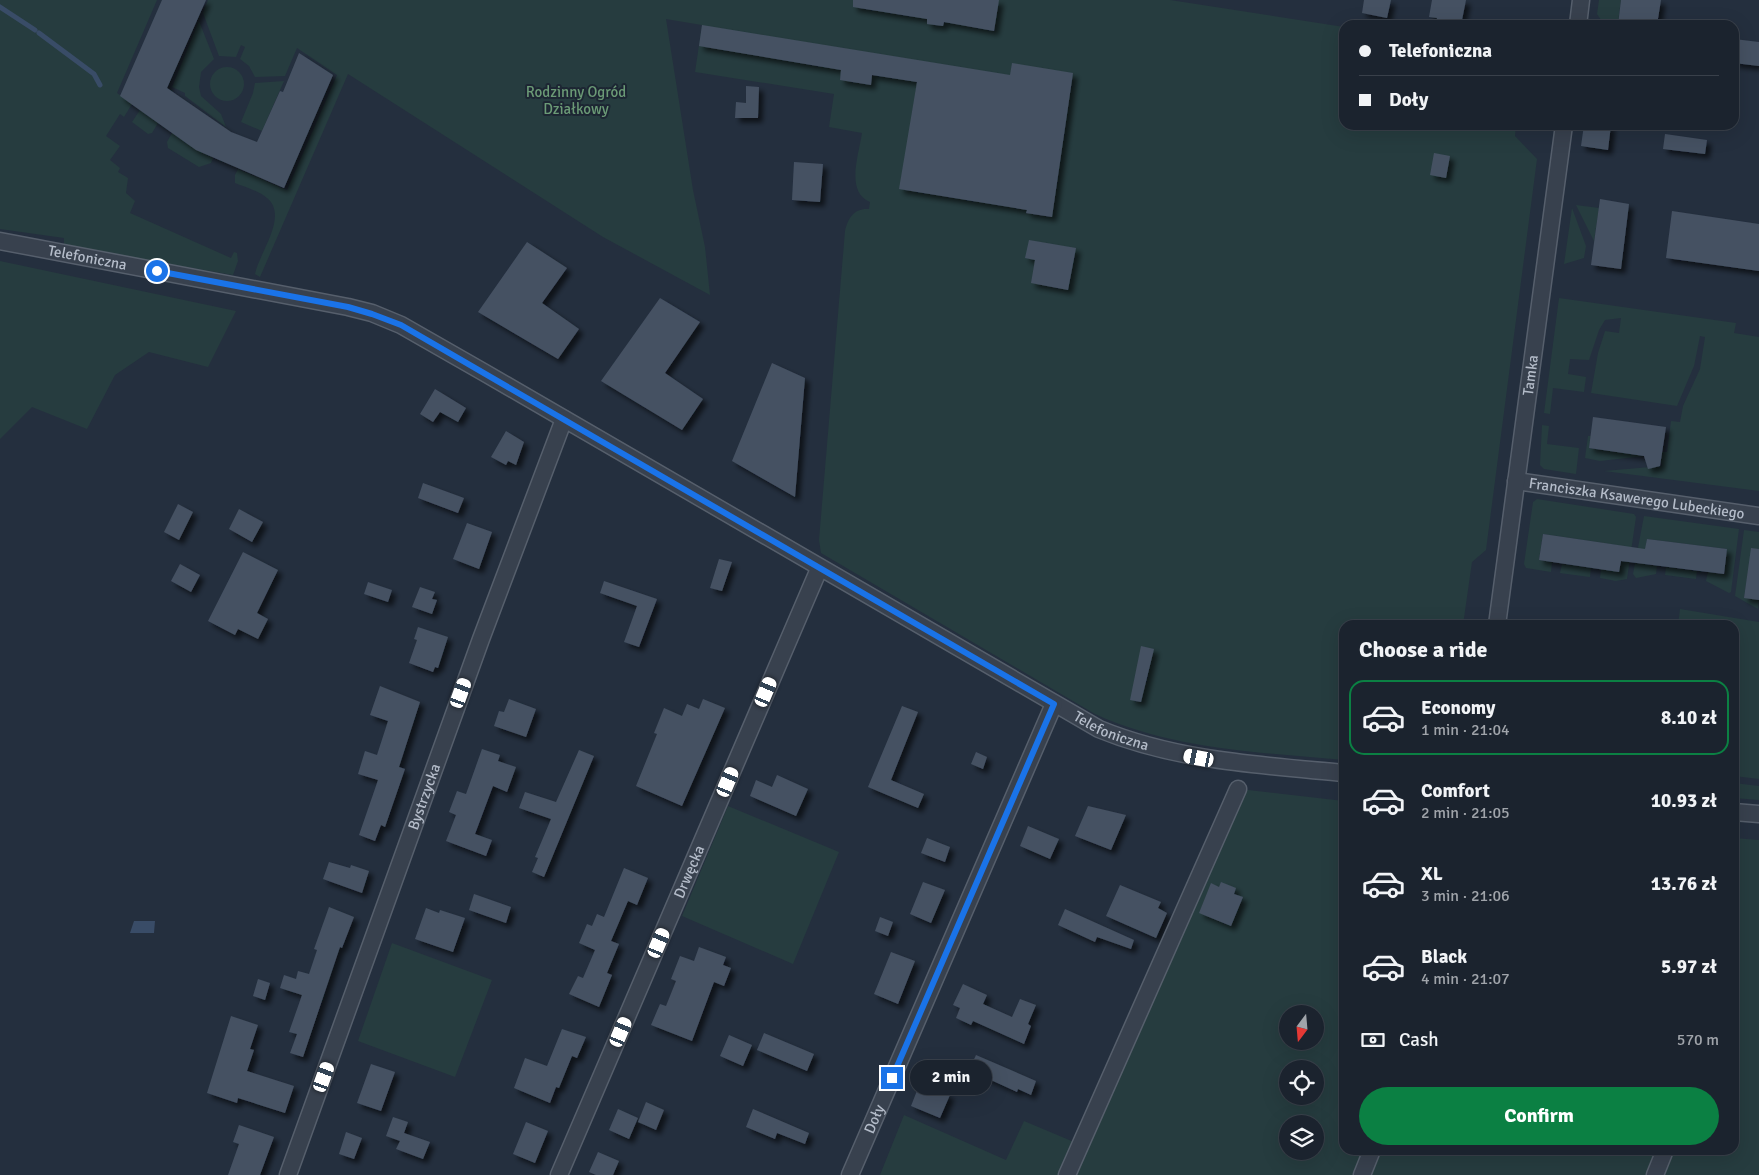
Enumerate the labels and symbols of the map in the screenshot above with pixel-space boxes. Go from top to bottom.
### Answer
park label: Rodzinny Ogród Działkowy [526,83,626,118]
street label: Telefoniczna [46,241,128,274]
route start [146,260,168,282]
street label: Tamka [1519,354,1542,397]
street label: Franciszka Ksawerego Lubeckiego [1528,474,1746,523]
car [753,675,778,709]
car [448,676,473,710]
street label: Telefoniczna [1070,707,1151,754]
car [1182,748,1215,768]
street label: Bystrzycka [404,761,444,832]
car [715,765,740,799]
street label: Drwęcka [670,842,708,901]
car [646,926,671,960]
north arrow [1279,1005,1324,1050]
car [608,1015,633,1049]
car [311,1060,336,1094]
callout: 2 min [910,1060,992,1096]
route end [881,1067,903,1089]
street label: Doły [860,1102,888,1136]

